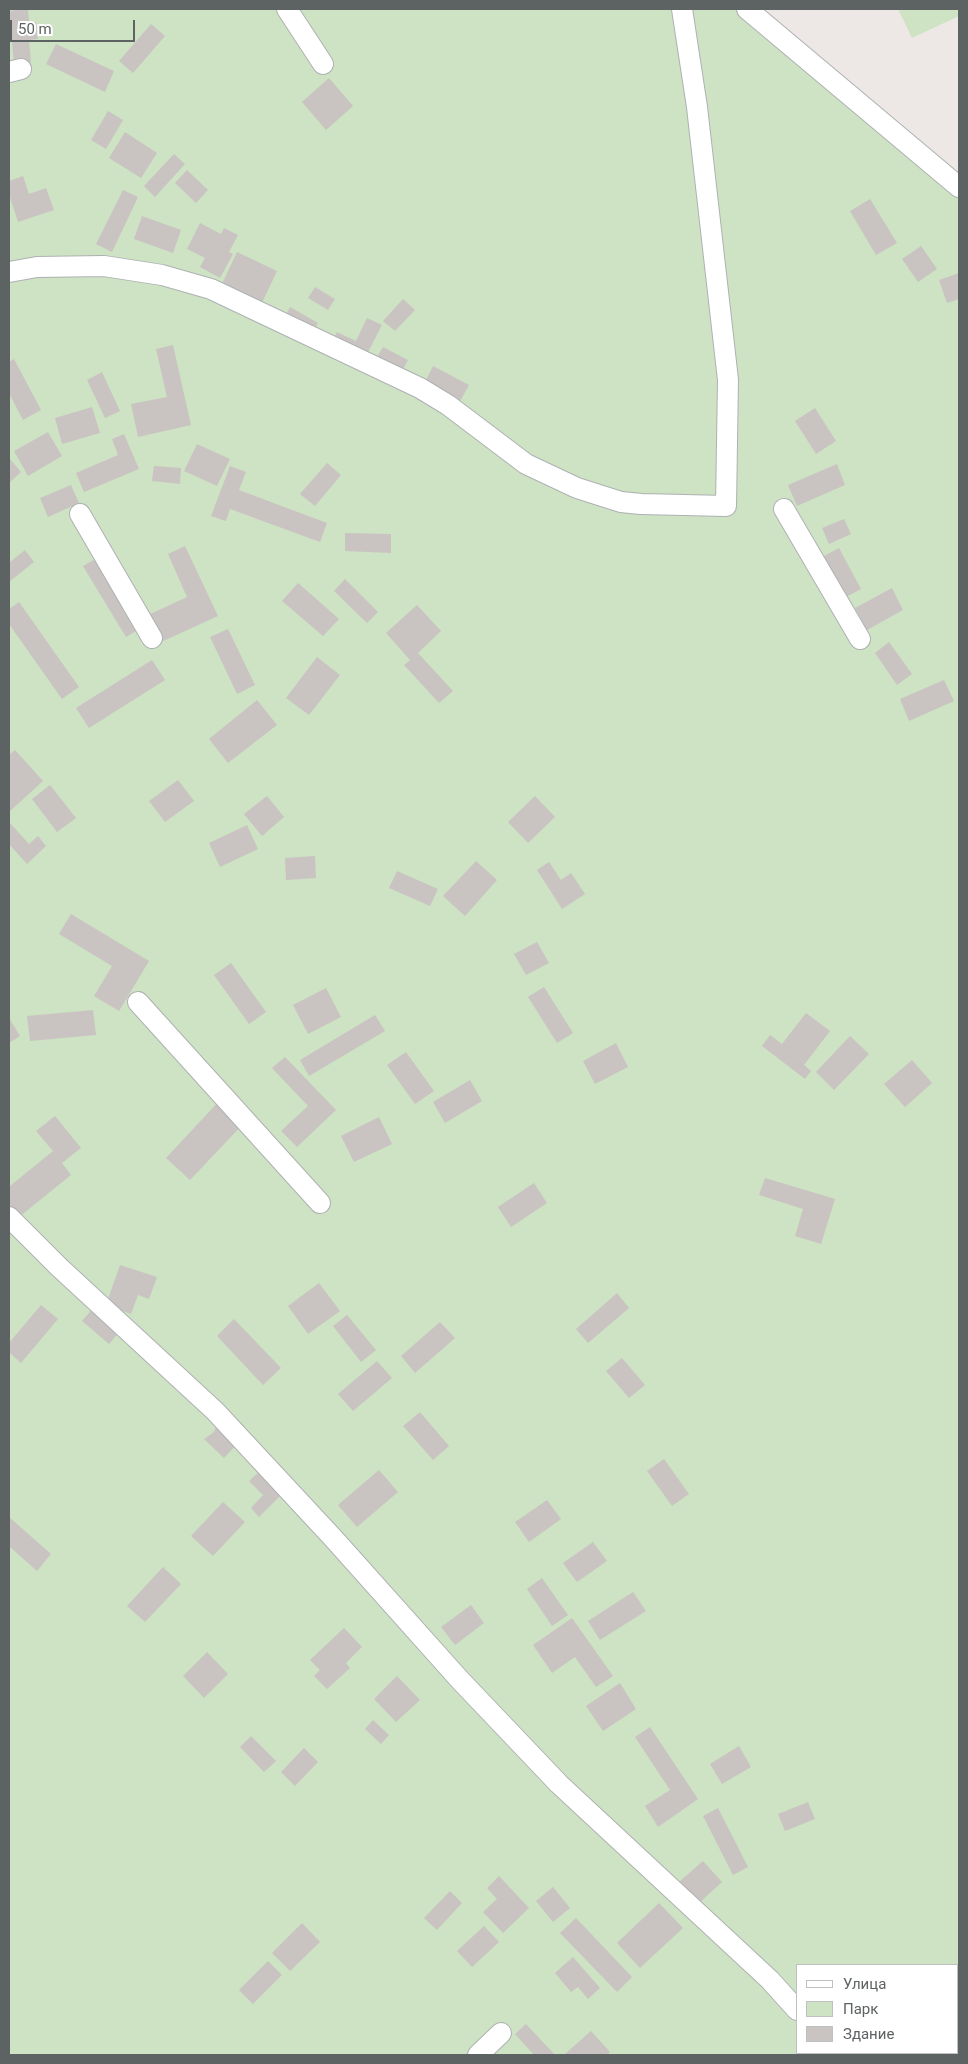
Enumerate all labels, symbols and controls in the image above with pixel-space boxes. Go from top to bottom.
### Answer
scale bar [12,10,138,42]
text: 50 m [18,20,52,38]
legend [796,1964,958,2054]
text: Улица [843,1975,886,1993]
text: Парк [843,2000,878,2018]
text: Здание [843,2025,894,2043]

